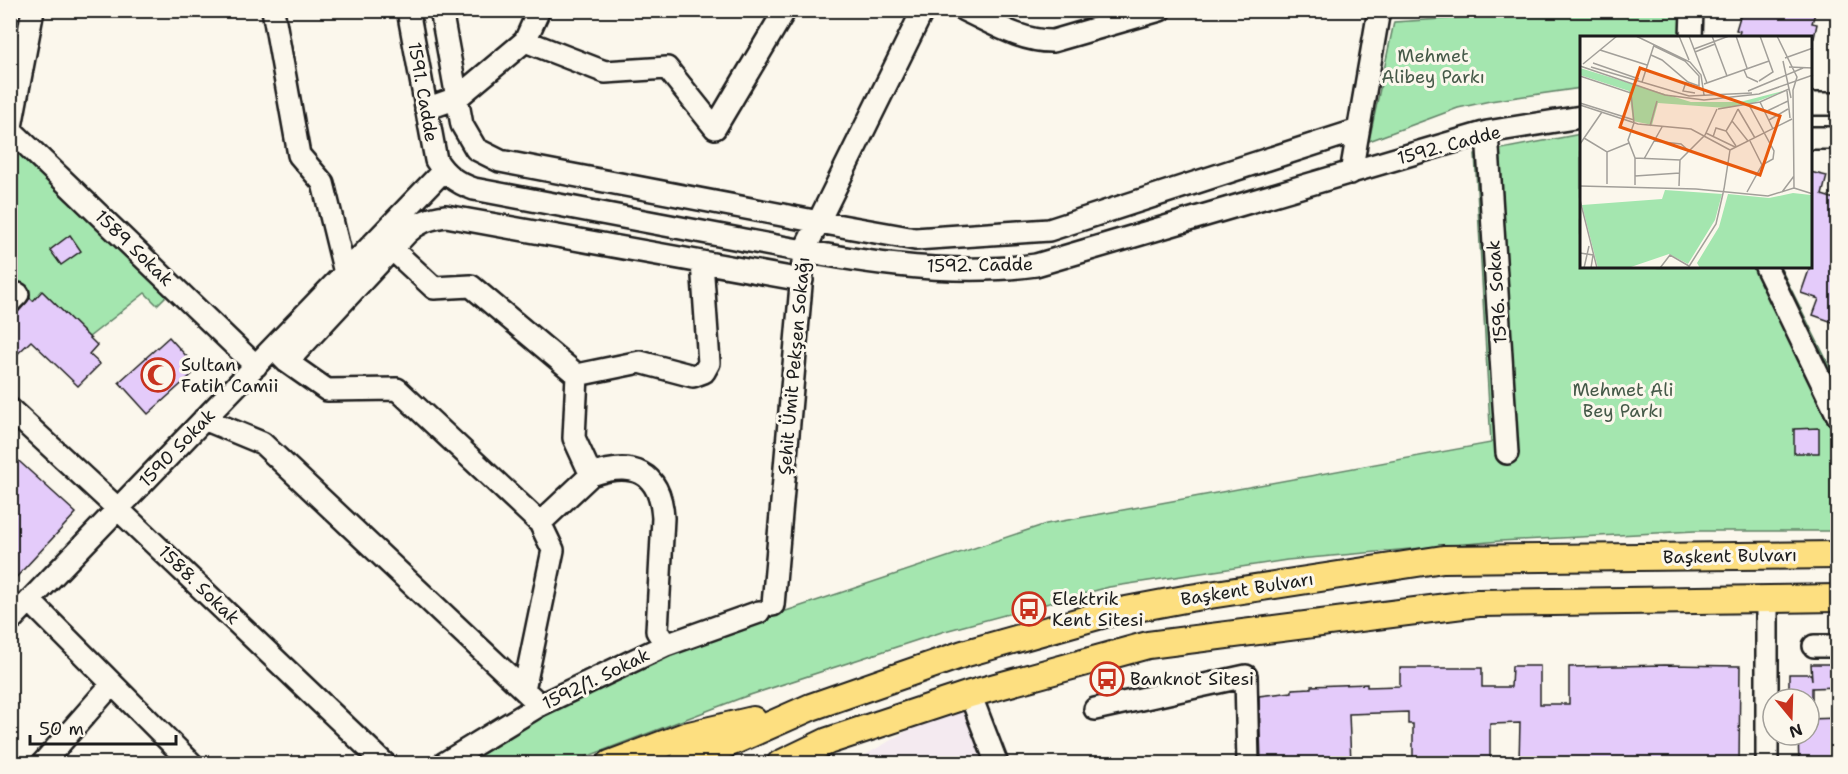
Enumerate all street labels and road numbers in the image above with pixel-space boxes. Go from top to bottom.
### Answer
street label: 1591. Cadde [402,40,444,144]
street label: 1592. Cadde [1395,120,1503,170]
street label: 1589 Sokak [90,205,178,291]
street label: 1596. Sokak [1481,239,1513,345]
street label: 1592. Cadde [927,252,1033,278]
street label: Şehit Ümit Pekşen Sokağı [773,256,815,476]
street label: 1590 Sokak [134,404,220,492]
street label: 1588. Sokak [153,540,245,630]
street label: Başkent Bulvarı [1663,543,1797,569]
street label: Başkent Bulvarı [1179,567,1315,611]
street label: 1592/1. Sokak [538,643,654,715]

